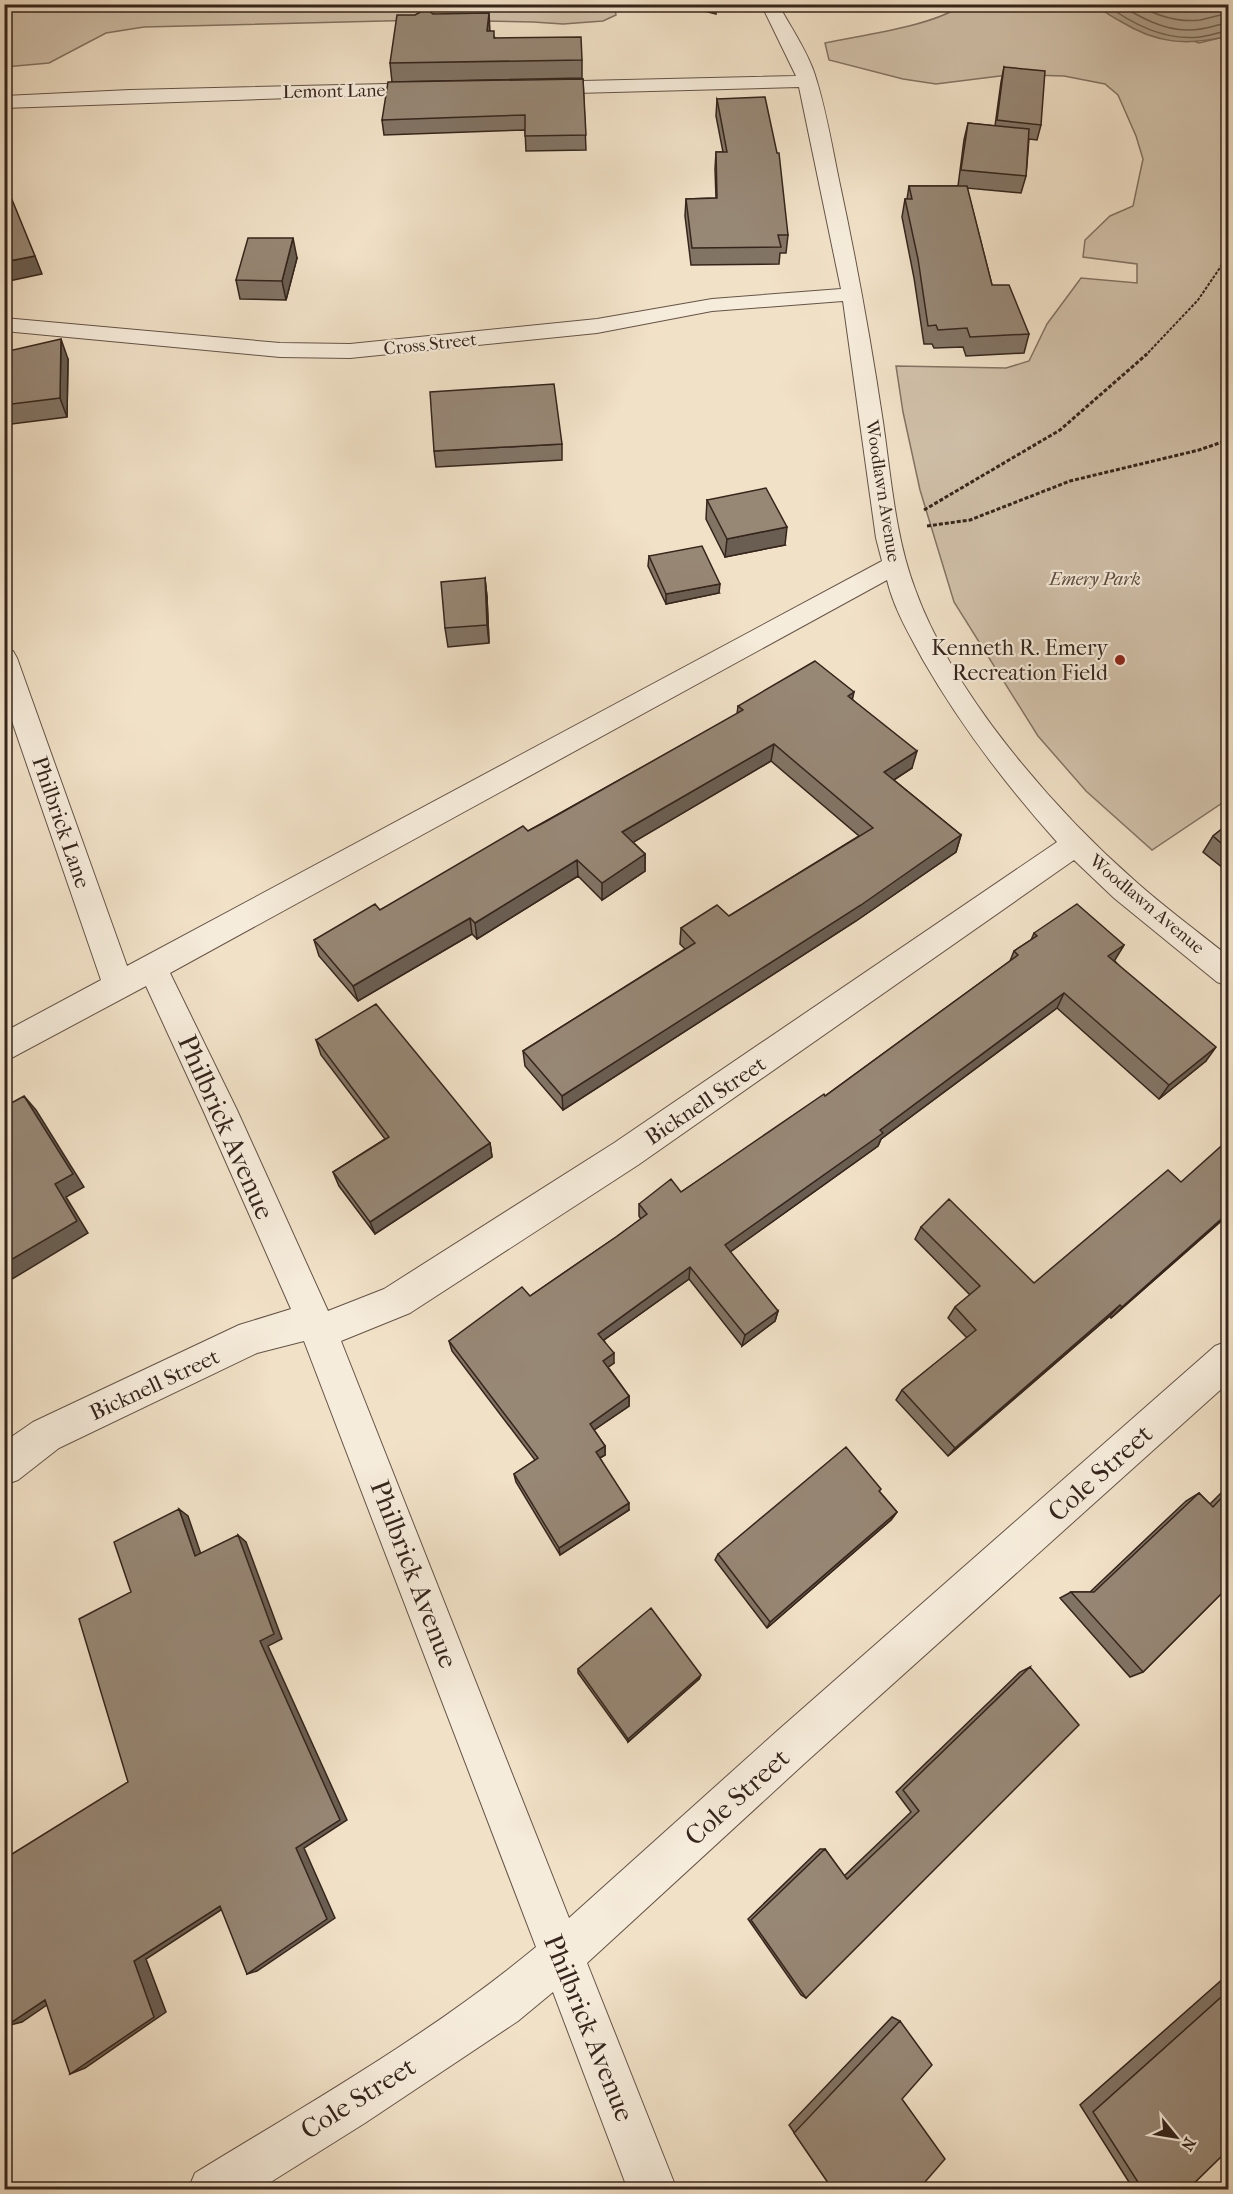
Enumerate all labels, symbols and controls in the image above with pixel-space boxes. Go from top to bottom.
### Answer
street label: Lemont Lane [282,80,386,103]
street label: Cross Street [383,329,478,360]
street label: Woodlawn Avenue [861,418,904,564]
park label: Emery Park [1048,569,1141,590]
place label: Kenneth R. Emery Recreation Field [931,635,1109,686]
marker: Kenneth R. Emery Recreation Field [1113,653,1127,667]
street label: Philbrick Lane [26,753,96,892]
street label: Woodlawn Avenue [1084,850,1208,959]
street label: Philbrick Avenue [171,1030,281,1224]
street label: Bicknell Street [640,1051,771,1151]
street label: Bicknell Street [85,1343,224,1426]
street label: Cole Street [1041,1418,1159,1528]
street label: Philbrick Avenue [363,1476,465,1672]
street label: Cole Street [678,1742,796,1852]
street label: Philbrick Avenue [537,1930,641,2126]
street label: Cole Street [295,2050,422,2146]
north arrow [1146,2107,1206,2167]
text: N [1177,2134,1200,2155]

